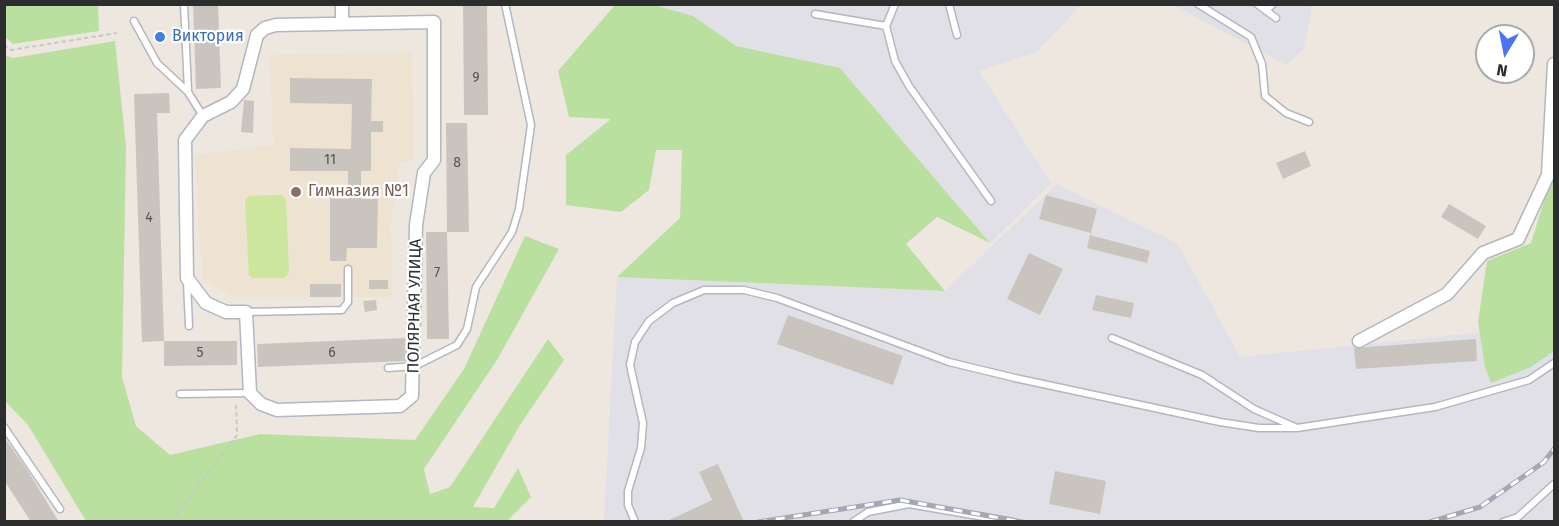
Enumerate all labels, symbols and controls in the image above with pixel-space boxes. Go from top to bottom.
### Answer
north arrow [1475,24,1535,84]
place label: Виктория [172,27,244,47]
marker: Виктория [153,30,167,44]
text: N [1495,60,1509,81]
house number: 9 [472,70,480,86]
house number: 11 [324,152,336,168]
house number: 8 [453,155,461,171]
place label: Гимназия №1 [308,182,409,202]
marker: Гимназия №1 [289,185,303,199]
house number: 4 [145,210,153,226]
street label: ПОЛЯРНАЯ УЛИЦА [404,239,426,373]
house number: 7 [434,265,440,281]
house number: 5 [196,345,204,361]
house number: 6 [328,345,336,361]

